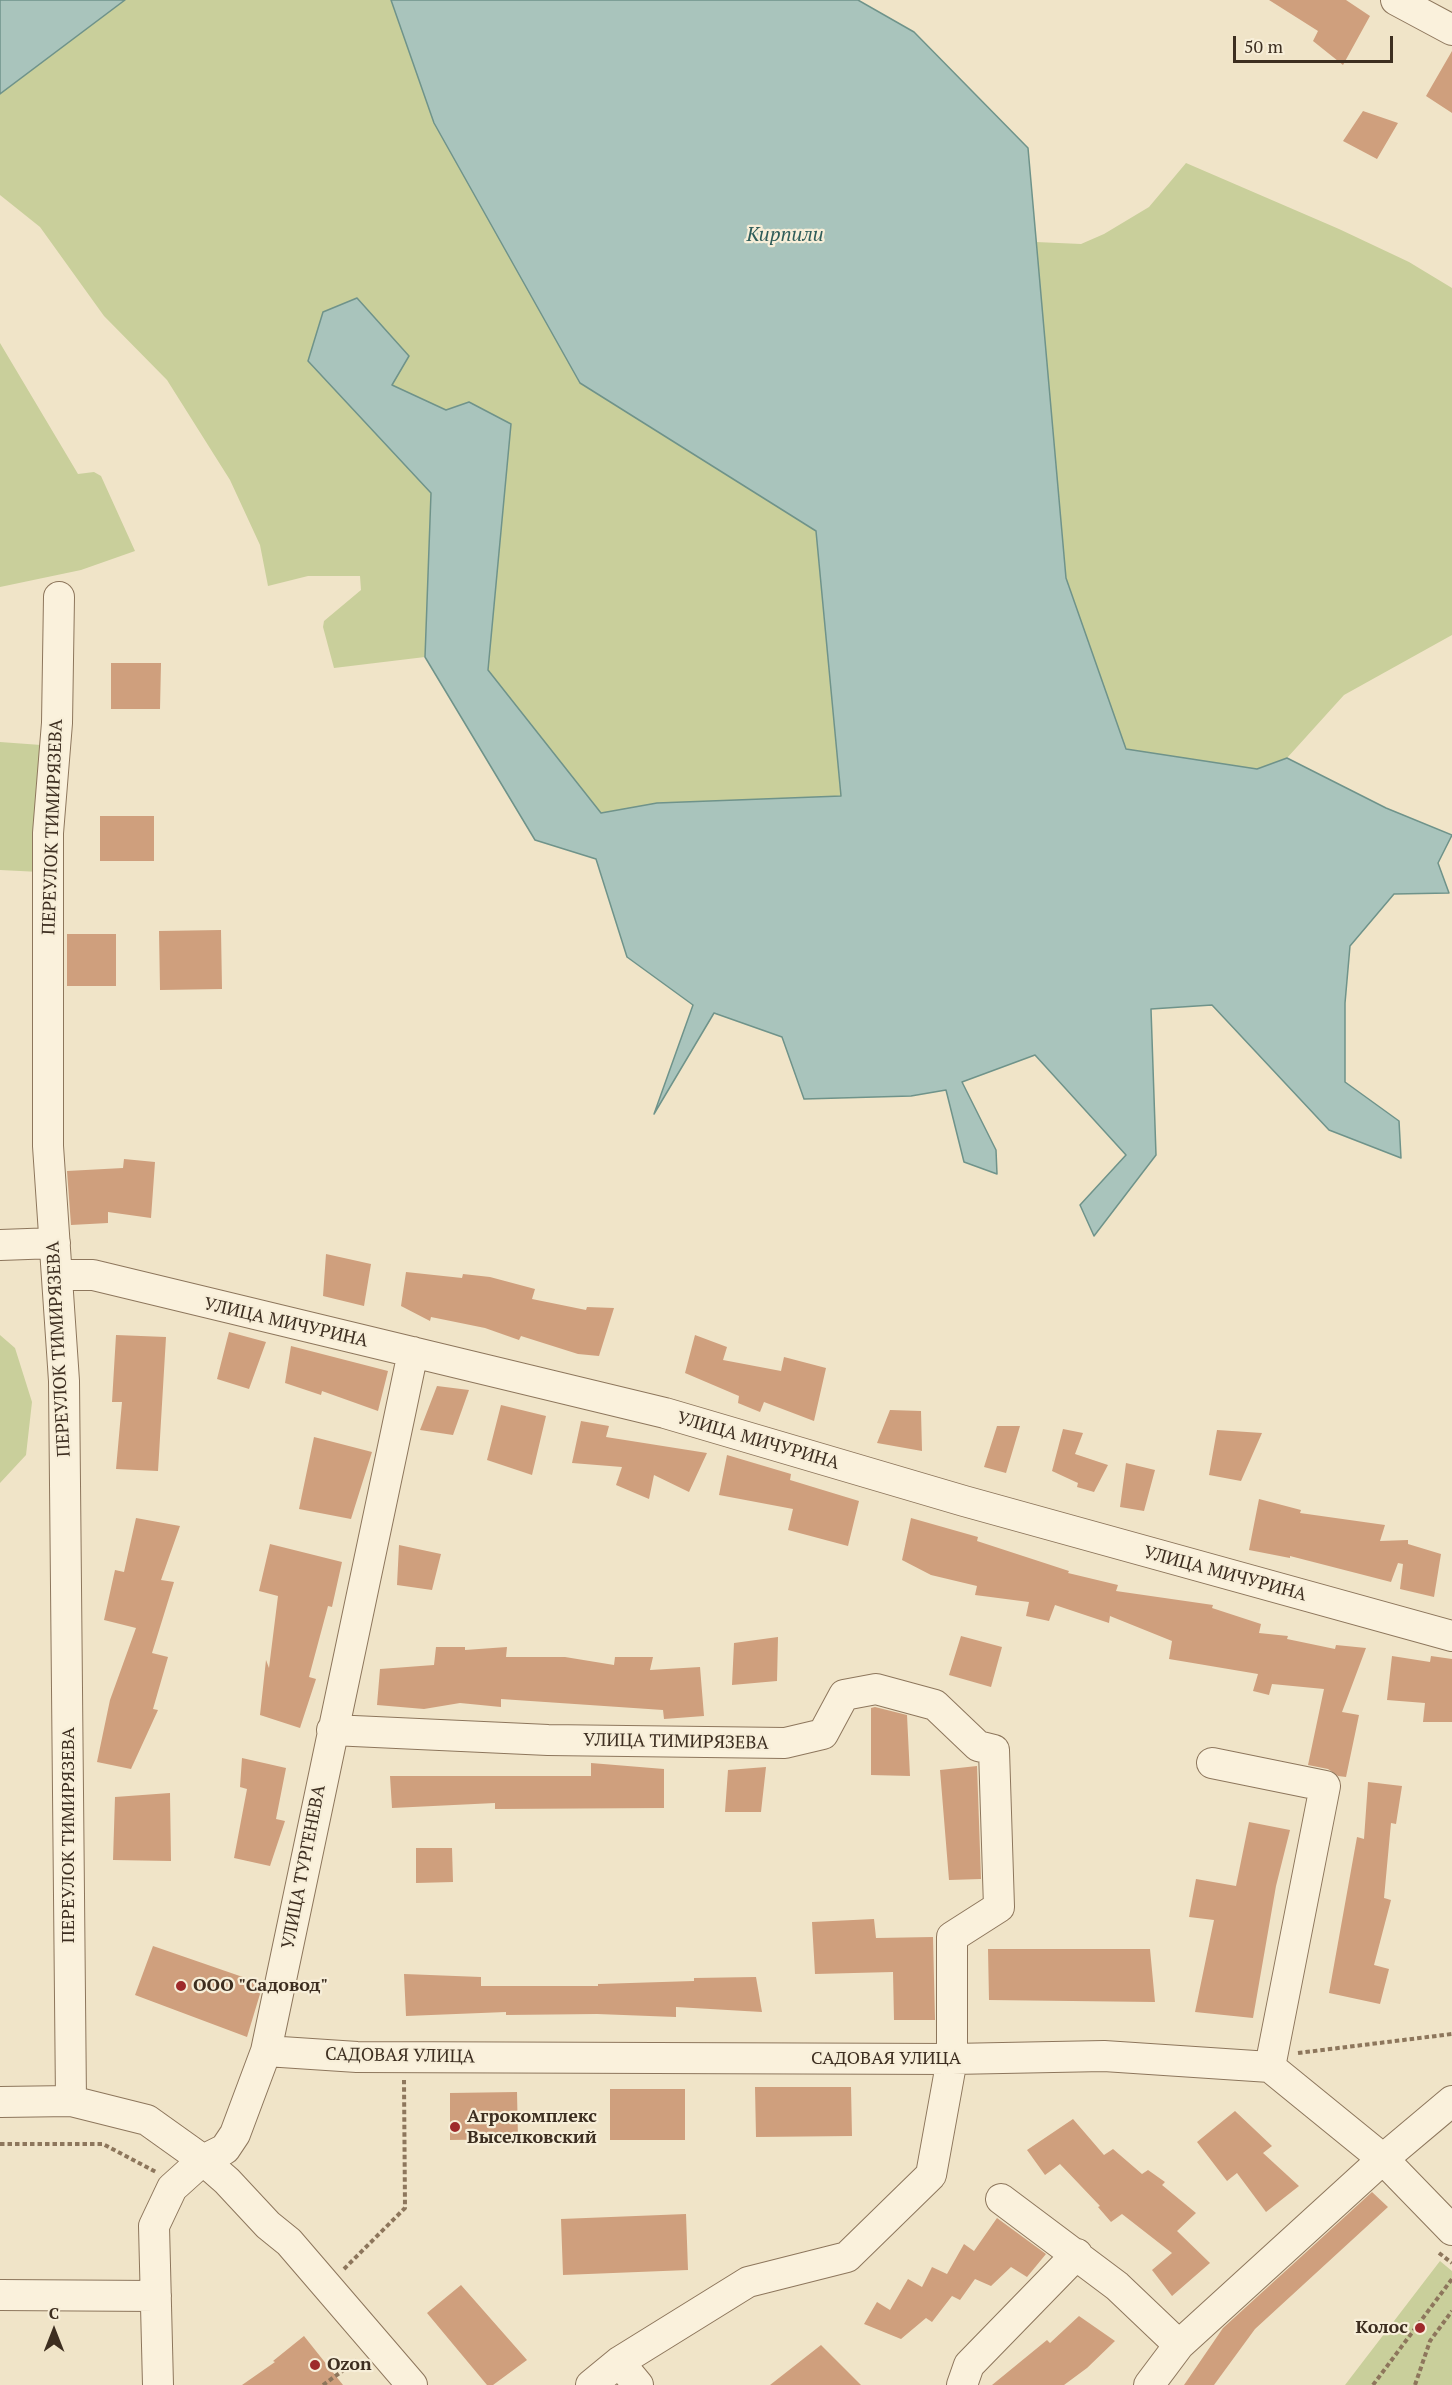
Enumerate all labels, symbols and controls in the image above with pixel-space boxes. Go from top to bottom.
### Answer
scale bar [1236,24,1396,62]
text: 50 m [1244,34,1283,58]
water label: Кирпили [746,223,824,247]
street label: ПЕРЕУЛОК ТИМИРЯЗЕВА [38,719,68,935]
street label: ПЕРЕУЛОК ТИМИРЯЗЕВА [43,1240,75,1458]
street label: УЛИЦА МИЧУРИНА [202,1294,370,1352]
street label: УЛИЦА МИЧУРИНА [674,1407,842,1475]
street label: УЛИЦА МИЧУРИНА [1141,1542,1309,1606]
street label: ПЕРЕУЛОК ТИМИРЯЗЕВА [58,1727,80,1943]
street label: УЛИЦА ТИМИРЯЗЕВА [583,1730,769,1754]
street label: УЛИЦА ТУРГЕНЕВА [278,1783,330,1951]
place label: ООО "Садовод" [193,1975,328,1997]
marker: ООО "Садовод" [174,1979,188,1993]
street label: САДОВАЯ УЛИЦА [325,2044,475,2068]
street label: САДОВАЯ УЛИЦА [811,2048,961,2070]
place label: Агрокомплекс Выселковский [467,2106,597,2148]
marker: Агрокомплекс Выселковский [448,2120,462,2134]
north arrow [24,2301,84,2361]
text: С [49,2302,59,2324]
place label: Колос [1356,2317,1408,2339]
marker: Колос [1413,2321,1427,2335]
place label: Ozon [327,2354,372,2376]
marker: Ozon [308,2358,322,2372]

